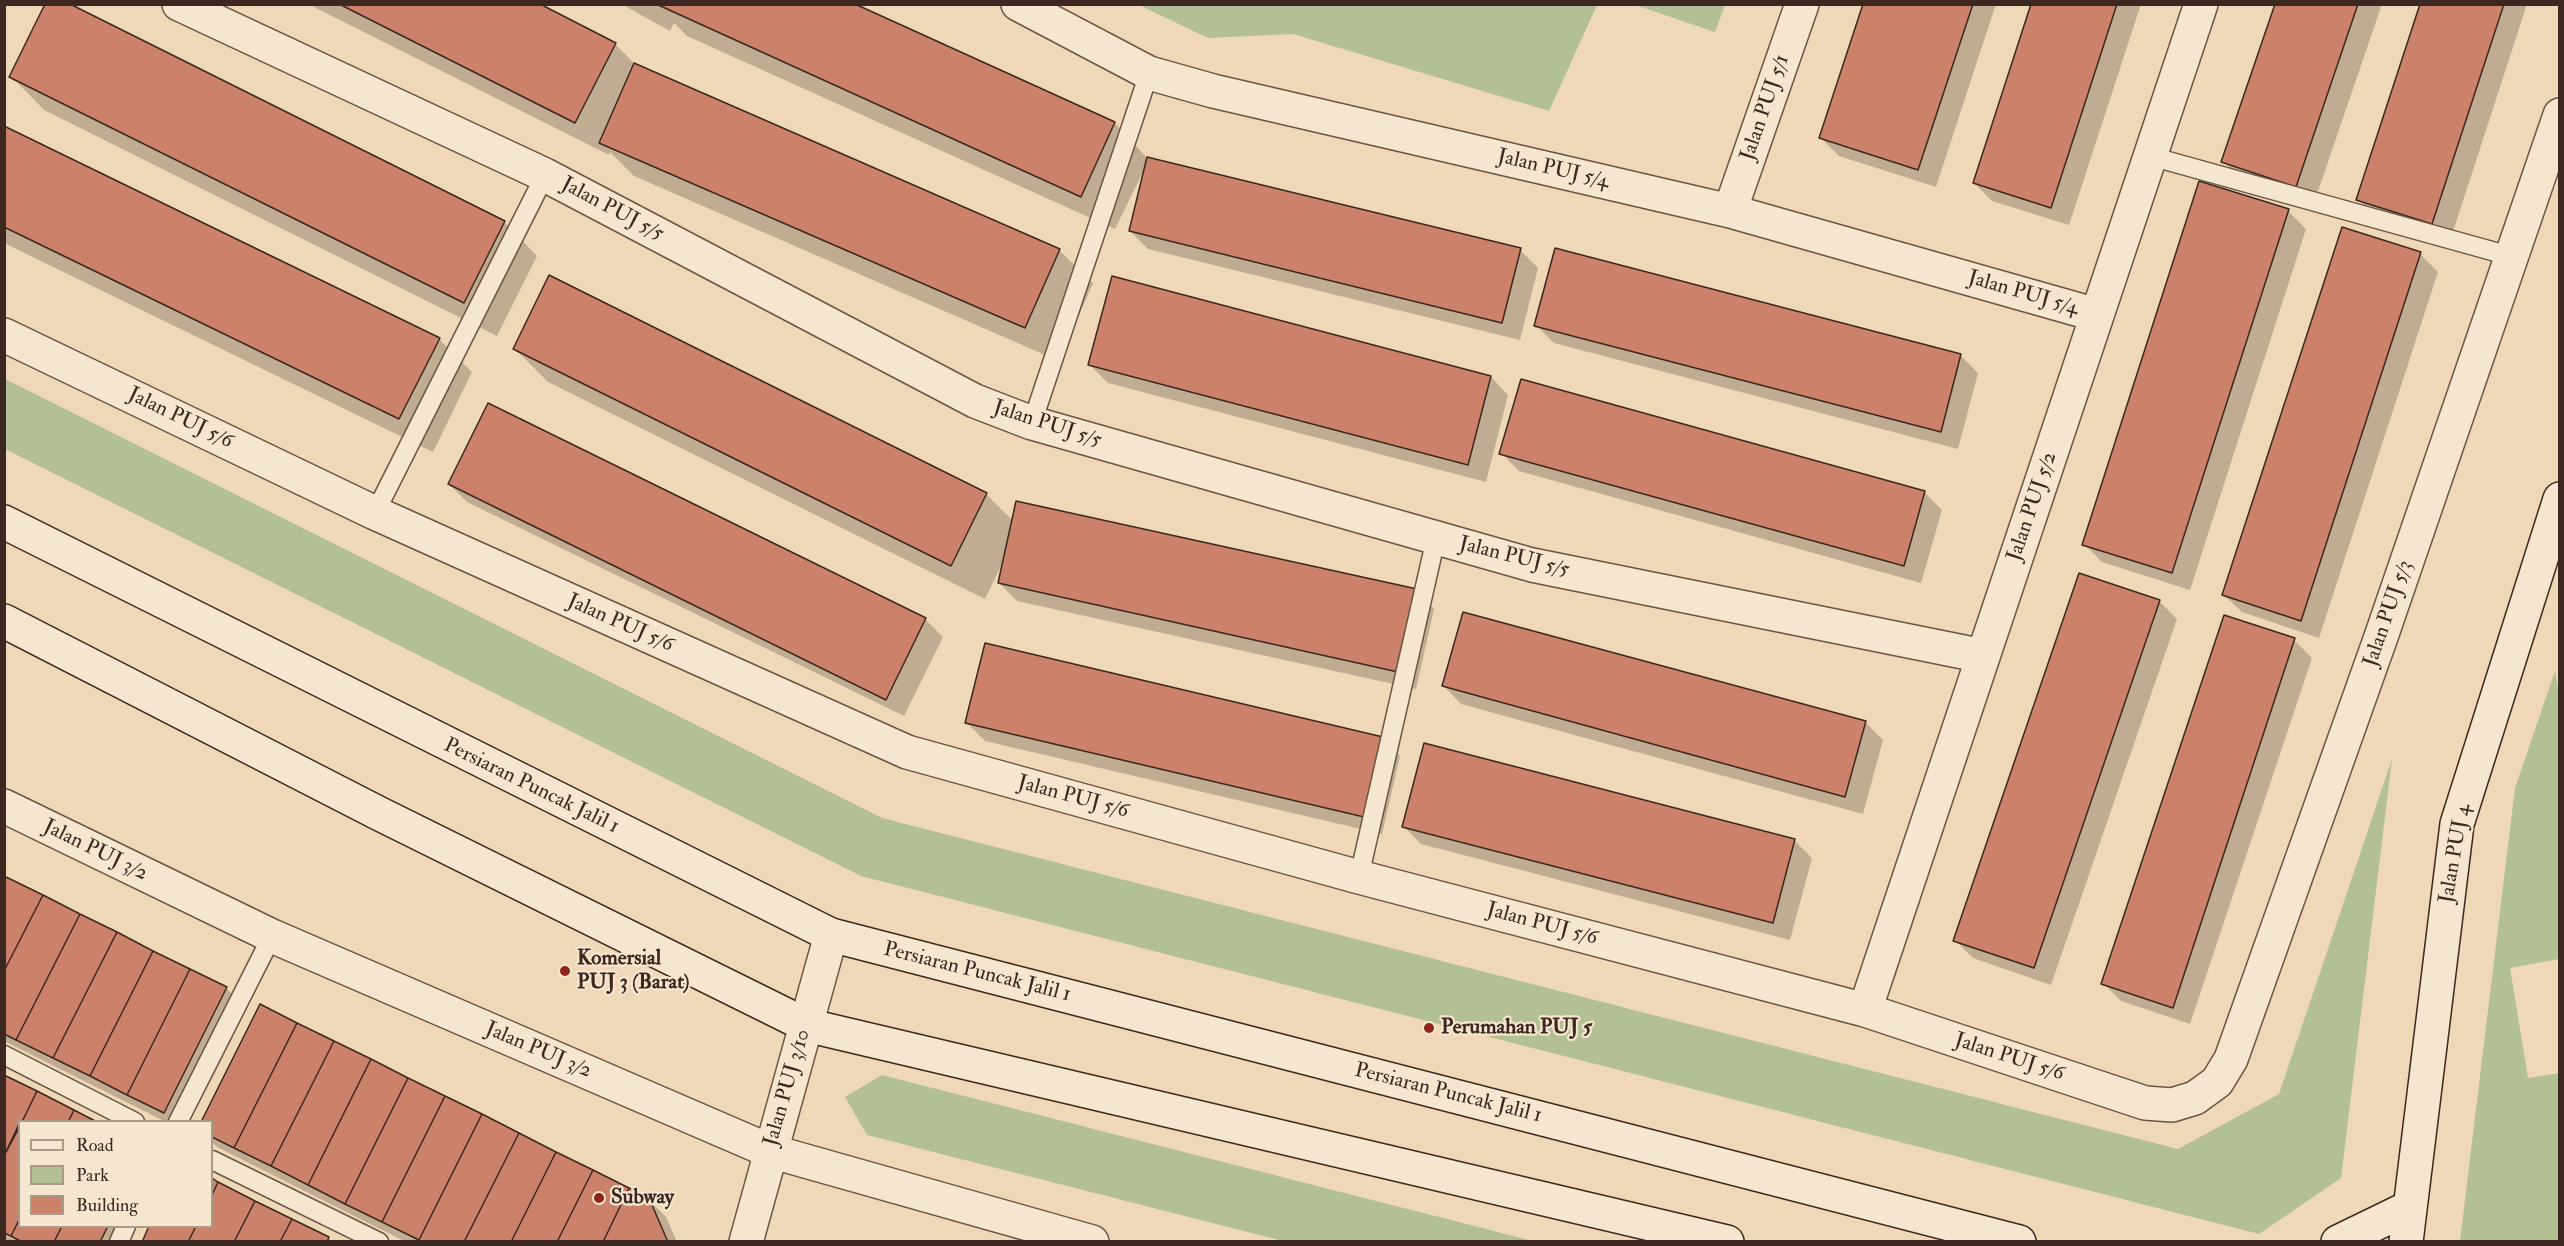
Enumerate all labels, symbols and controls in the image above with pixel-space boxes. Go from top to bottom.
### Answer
street label: Jalan PUJ 5/1 [1736,52,1796,164]
street label: Jalan PUJ 5/4 [1495,145,1611,195]
street label: Jalan PUJ 5/5 [556,172,668,248]
street label: Jalan PUJ 5/4 [1965,266,2081,322]
street label: Jalan PUJ 5/6 [123,383,237,455]
street label: Jalan PUJ 5/5 [990,396,1104,454]
street label: Jalan PUJ 5/2 [2003,449,2063,565]
street label: Jalan PUJ 5/5 [1456,532,1572,584]
street label: Jalan PUJ 5/3 [2359,557,2419,671]
street label: Jalan PUJ 5/6 [563,589,677,659]
street label: Persiaran Puncak Jalil 1 [439,734,623,840]
street label: Jalan PUJ 5/6 [1015,771,1131,825]
street label: Jalan PUJ 4 [2435,803,2477,905]
street label: Jalan PUJ 3/2 [39,815,151,887]
street label: Jalan PUJ 5/6 [1484,898,1600,952]
street label: Persiaran Puncak Jalil 1 [881,938,1073,1008]
place label: Komersial PUJ 3 (Barat) [577,946,689,996]
marker: Komersial PUJ 3 (Barat) [558,964,572,978]
place label: Perumahan PUJ 5 [1441,1015,1592,1041]
street label: Jalan PUJ 3/2 [481,1017,595,1085]
marker: Perumahan PUJ 5 [1422,1021,1436,1035]
street label: Jalan PUJ 3/10 [759,1027,817,1149]
street label: Jalan PUJ 5/6 [1951,1028,2067,1088]
street label: Persiaran Puncak Jalil 1 [1352,1059,1544,1129]
legend [18,1120,213,1228]
text: Road [76,1134,114,1157]
text: Park [76,1164,109,1187]
place label: Subway [611,1185,674,1211]
marker: Subway [592,1191,606,1205]
text: Building [76,1194,138,1217]

